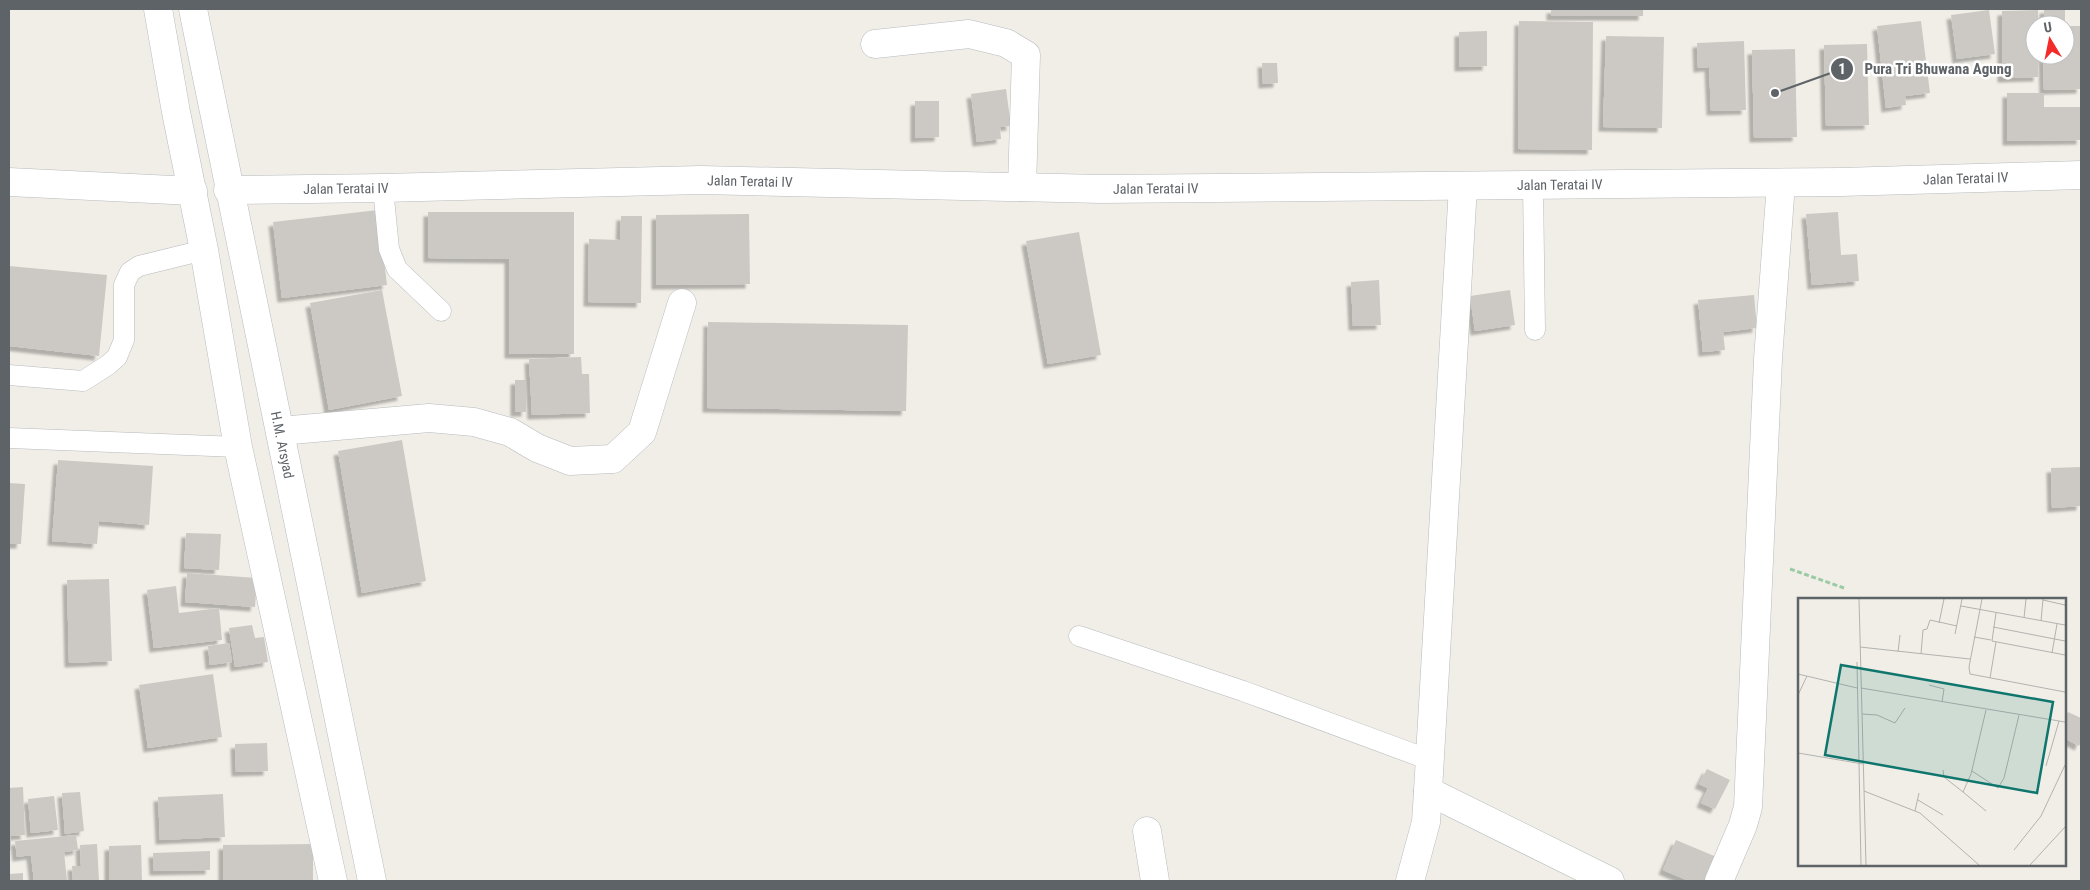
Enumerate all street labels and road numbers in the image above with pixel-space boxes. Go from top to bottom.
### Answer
street label: Jalan Teratai IV [1923,169,2009,188]
street label: Jalan Teratai IV [707,172,793,190]
street label: Jalan Teratai IV [1517,176,1603,193]
street label: Jalan Teratai IV [303,180,389,197]
street label: Jalan Teratai IV [1113,180,1199,197]
street label: H.M. Arsyad [268,410,297,480]

